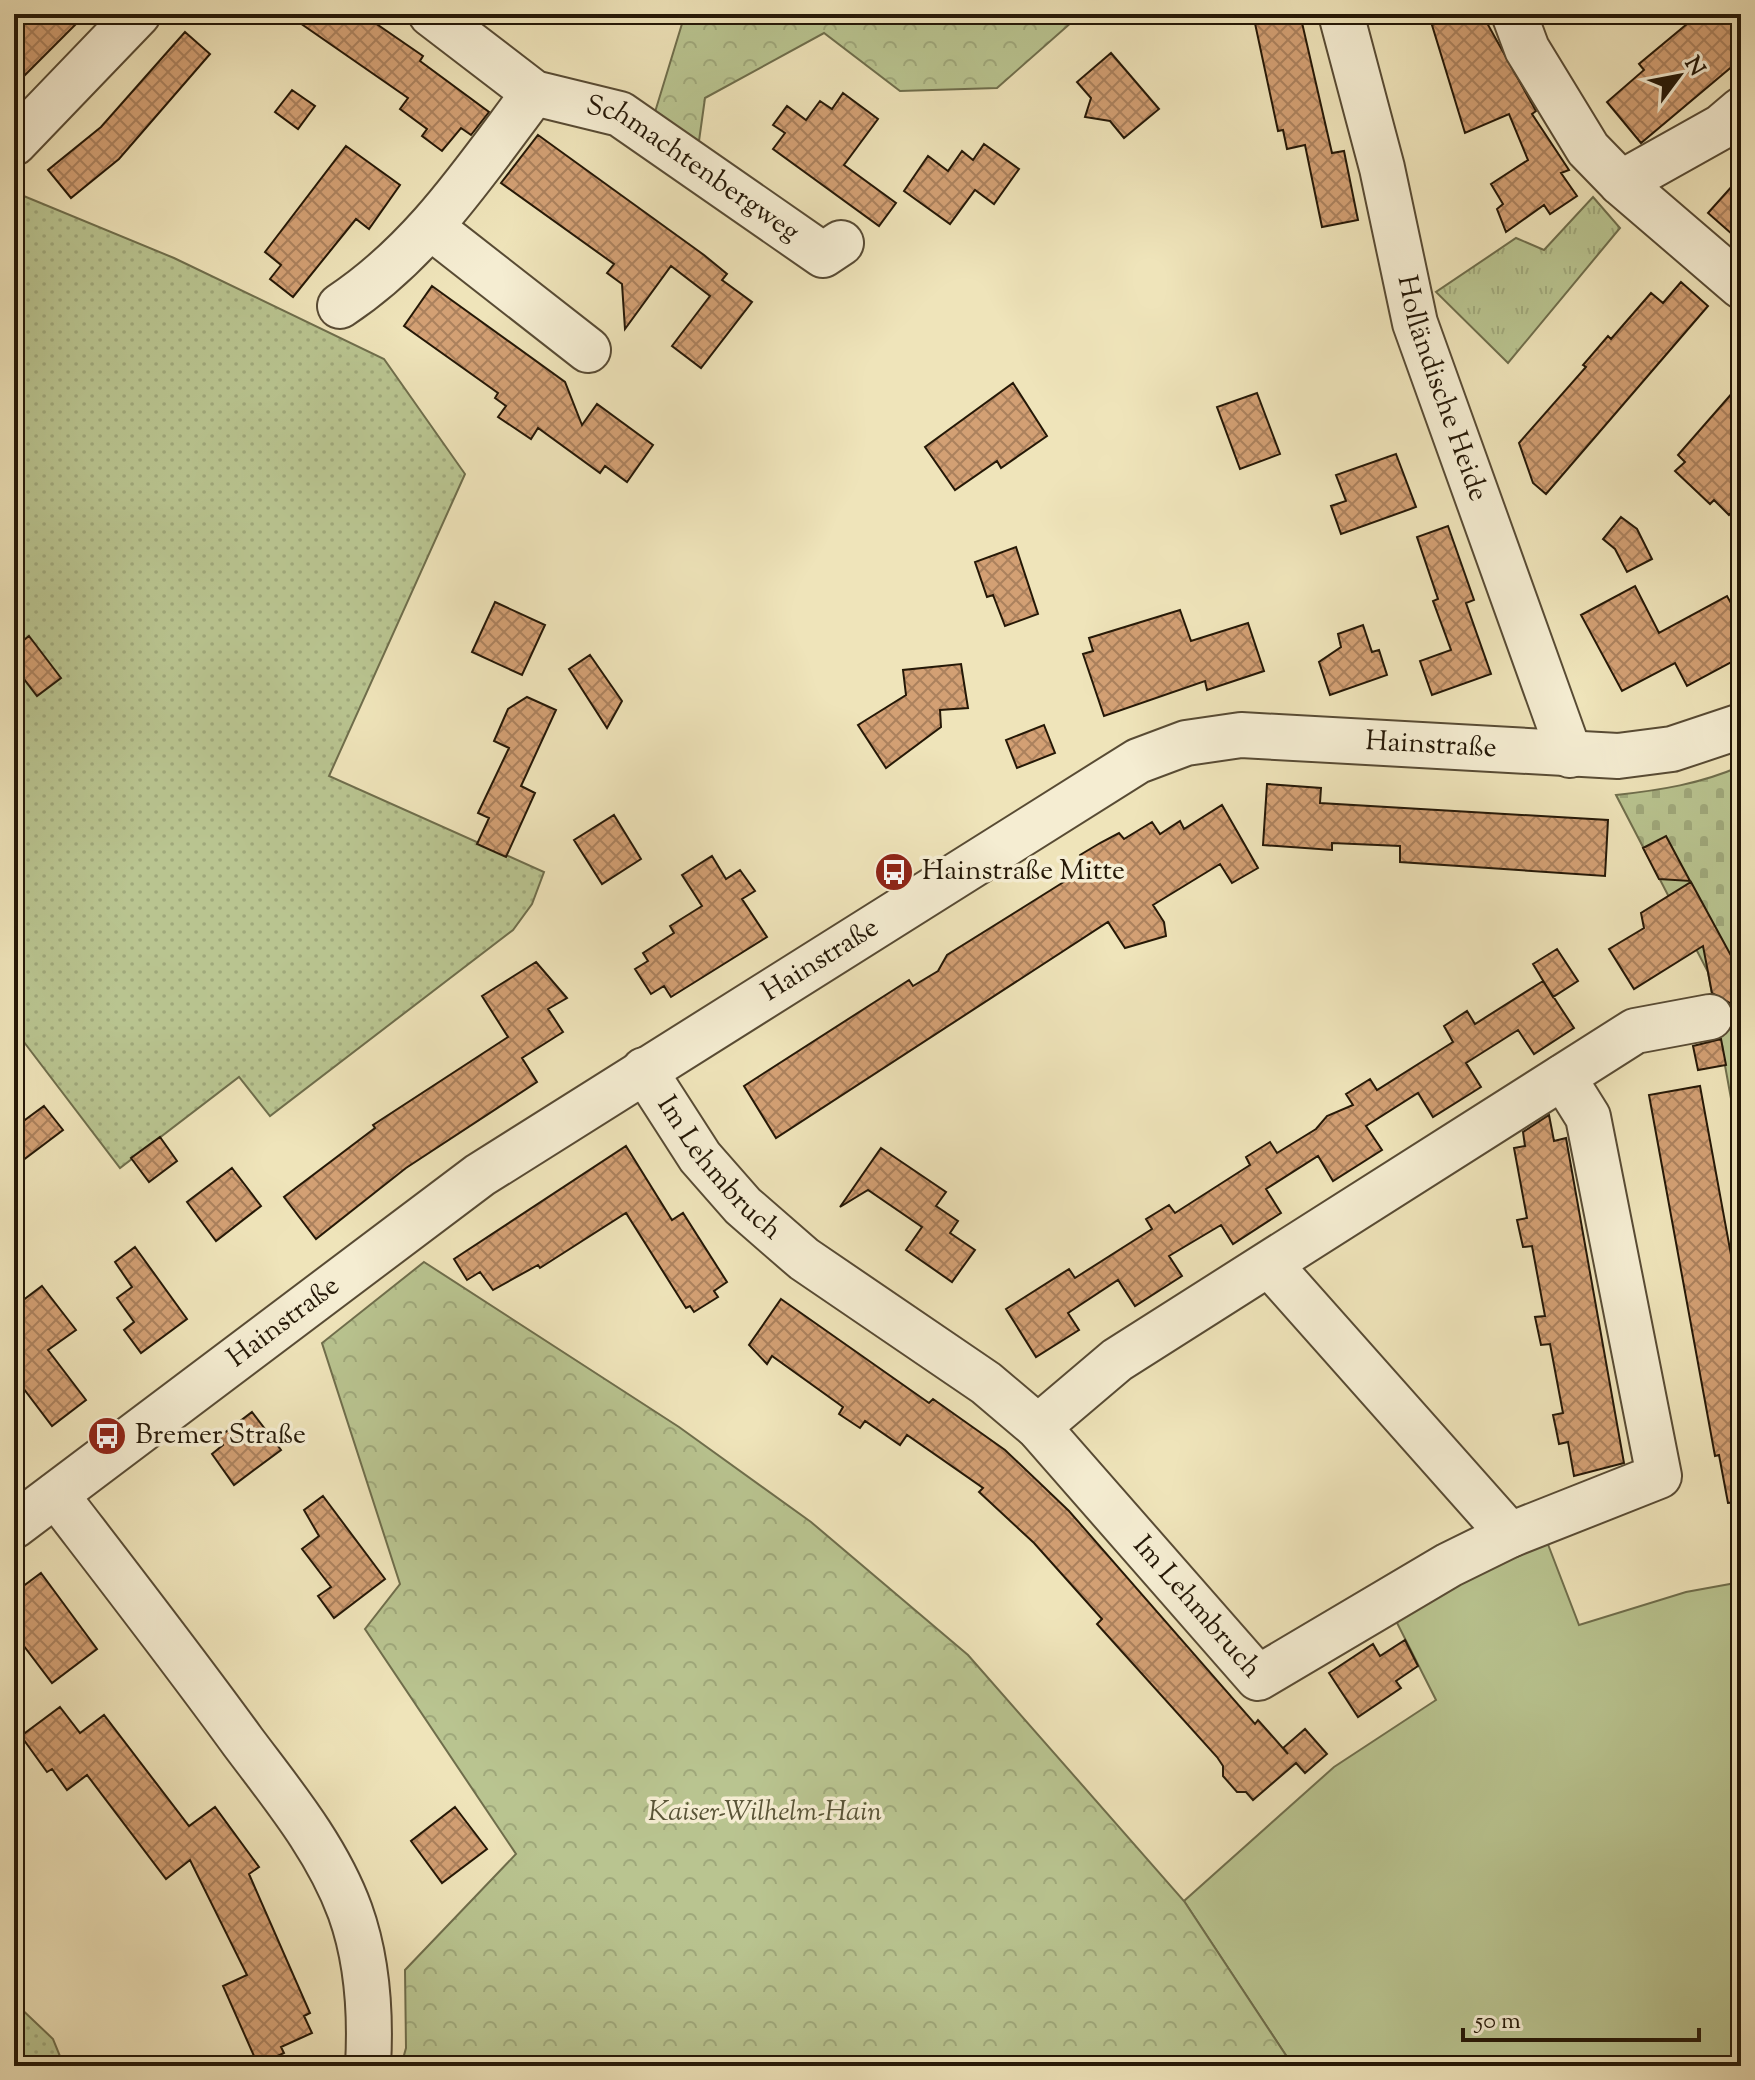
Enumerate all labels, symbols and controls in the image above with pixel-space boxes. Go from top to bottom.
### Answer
north arrow [1639,36,1719,116]
text: N [1675,51,1712,83]
street label: Schmachtenbergweg [582,86,807,252]
street label: Holländische Heide [1385,272,1497,507]
street label: Hainstraße [1364,722,1498,769]
bus stop icon: Hainstraße Mitte [873,851,915,893]
place label: Hainstraße Mitte [922,852,1125,892]
street label: Hainstraße [754,909,887,1013]
street label: Im Lehmbruch [646,1088,790,1250]
street label: Hainstraße [219,1267,349,1378]
bus stop icon: Bremer Straße [86,1415,128,1457]
place label: Bremer Straße [135,1416,306,1456]
street label: Im Lehmbruch [1122,1527,1270,1688]
park label: Kaiser-Wilhelm-Hain [648,1793,882,1833]
scale bar [1463,1992,1699,2042]
text: 50 m [1473,2005,1521,2039]

